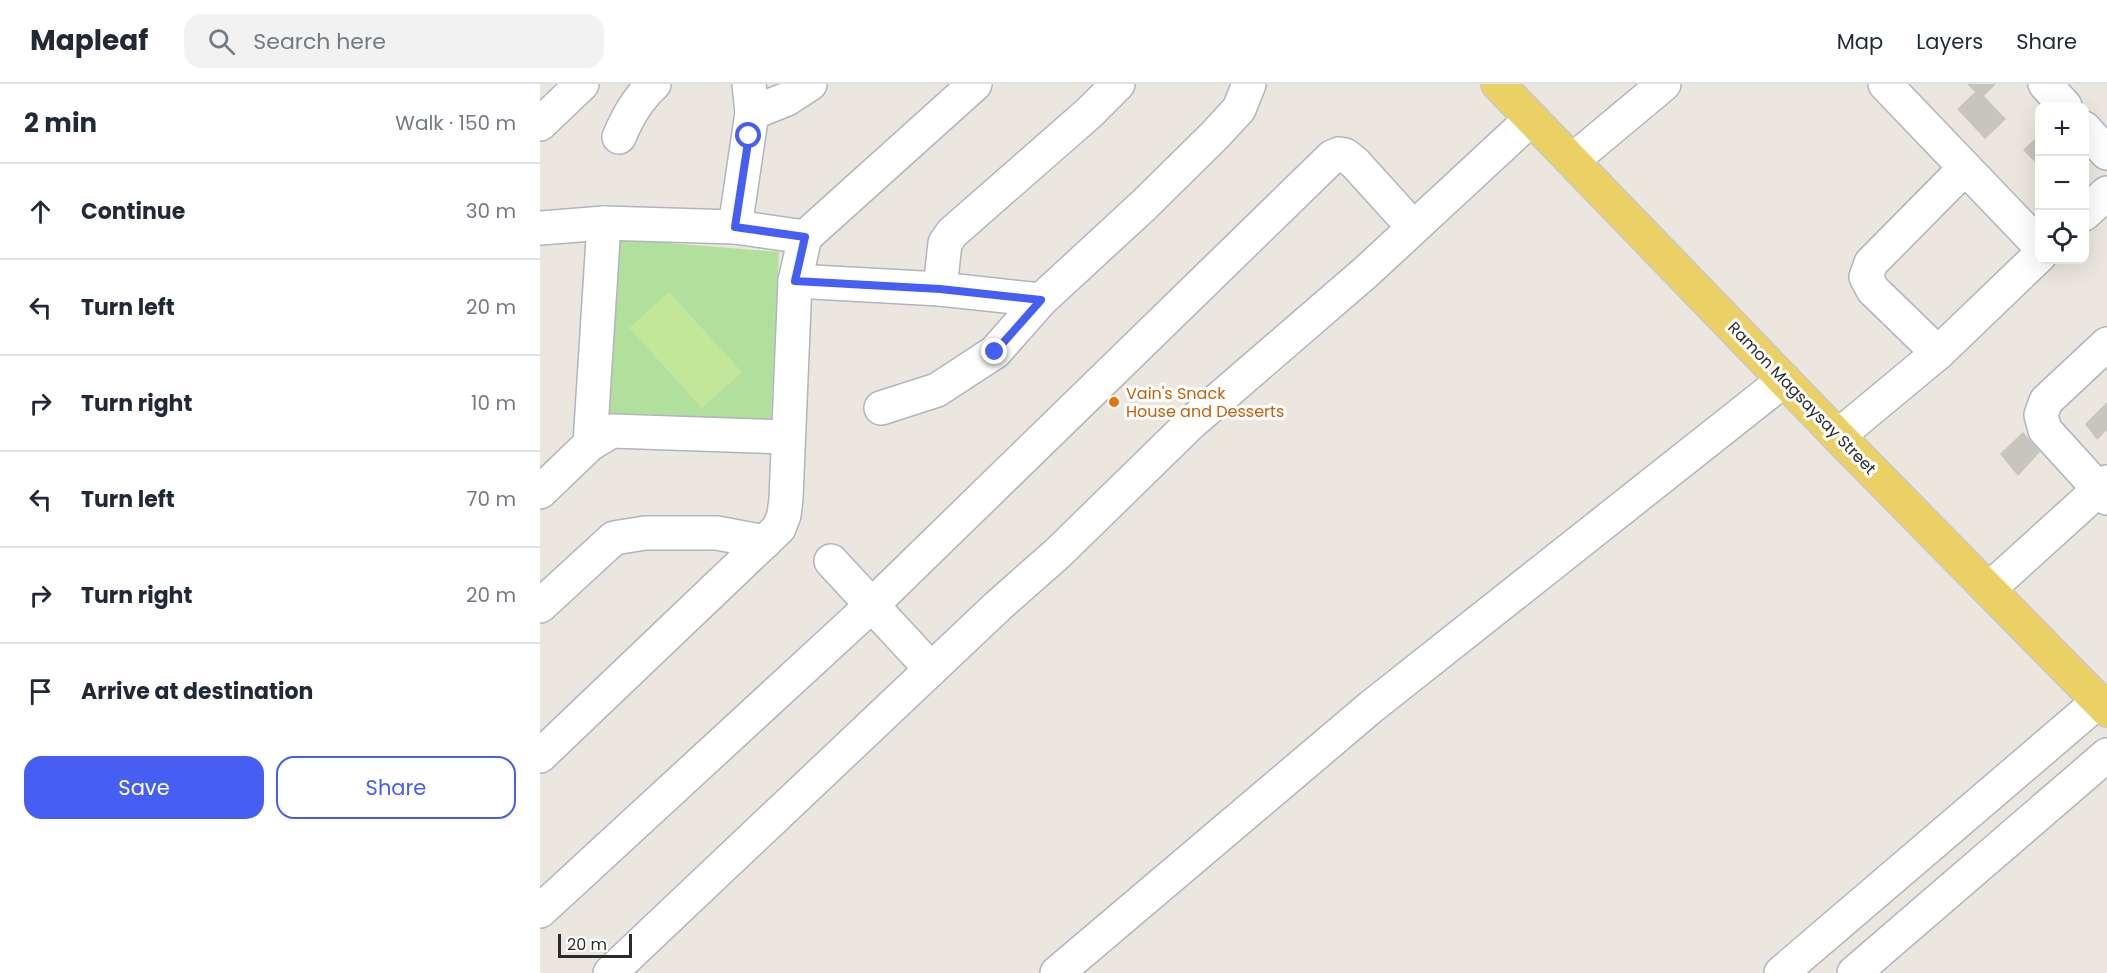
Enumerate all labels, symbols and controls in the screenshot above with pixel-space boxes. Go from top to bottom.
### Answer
search box [184,14,604,68]
text: Mapleaf [30,21,148,60]
icon: search [205,25,238,58]
text: Search here [253,26,386,57]
text: Map [1837,27,1883,56]
text: Layers [1916,27,1983,56]
text: Share [2016,27,2077,56]
map controls [2035,102,2089,264]
button: + [2035,102,2089,156]
text: 2 min [24,105,97,141]
text: Walk · 150 m [395,109,516,137]
route start [735,122,761,148]
button: − [2035,156,2089,210]
icon: ahead [24,195,57,228]
text: Continue [81,196,185,227]
text: 30 m [466,197,516,225]
button: locate [2035,210,2089,264]
icon: left [24,291,57,324]
text: Turn left [81,292,175,323]
text: 20 m [466,293,516,321]
street label: Ramon Magsaysay Street [1723,316,1881,480]
route end [981,338,1007,364]
place label: Vain's Snack House and Desserts [1126,382,1284,423]
icon: right [24,387,57,420]
text: Turn right [81,388,192,419]
text: 10 m [471,389,516,417]
marker: Vain's Snack House and Desserts [1107,395,1121,409]
icon: left [24,483,57,516]
text: Turn left [81,484,175,515]
text: 70 m [467,485,516,513]
icon: right [24,579,57,612]
text: Turn right [81,580,192,611]
text: 20 m [466,581,516,609]
icon: arrive [24,675,57,708]
text: Arrive at destination [81,676,313,707]
button: Save [24,756,264,819]
button: Share [276,756,516,819]
scale bar [558,931,632,958]
text: 20 m [567,933,607,956]

